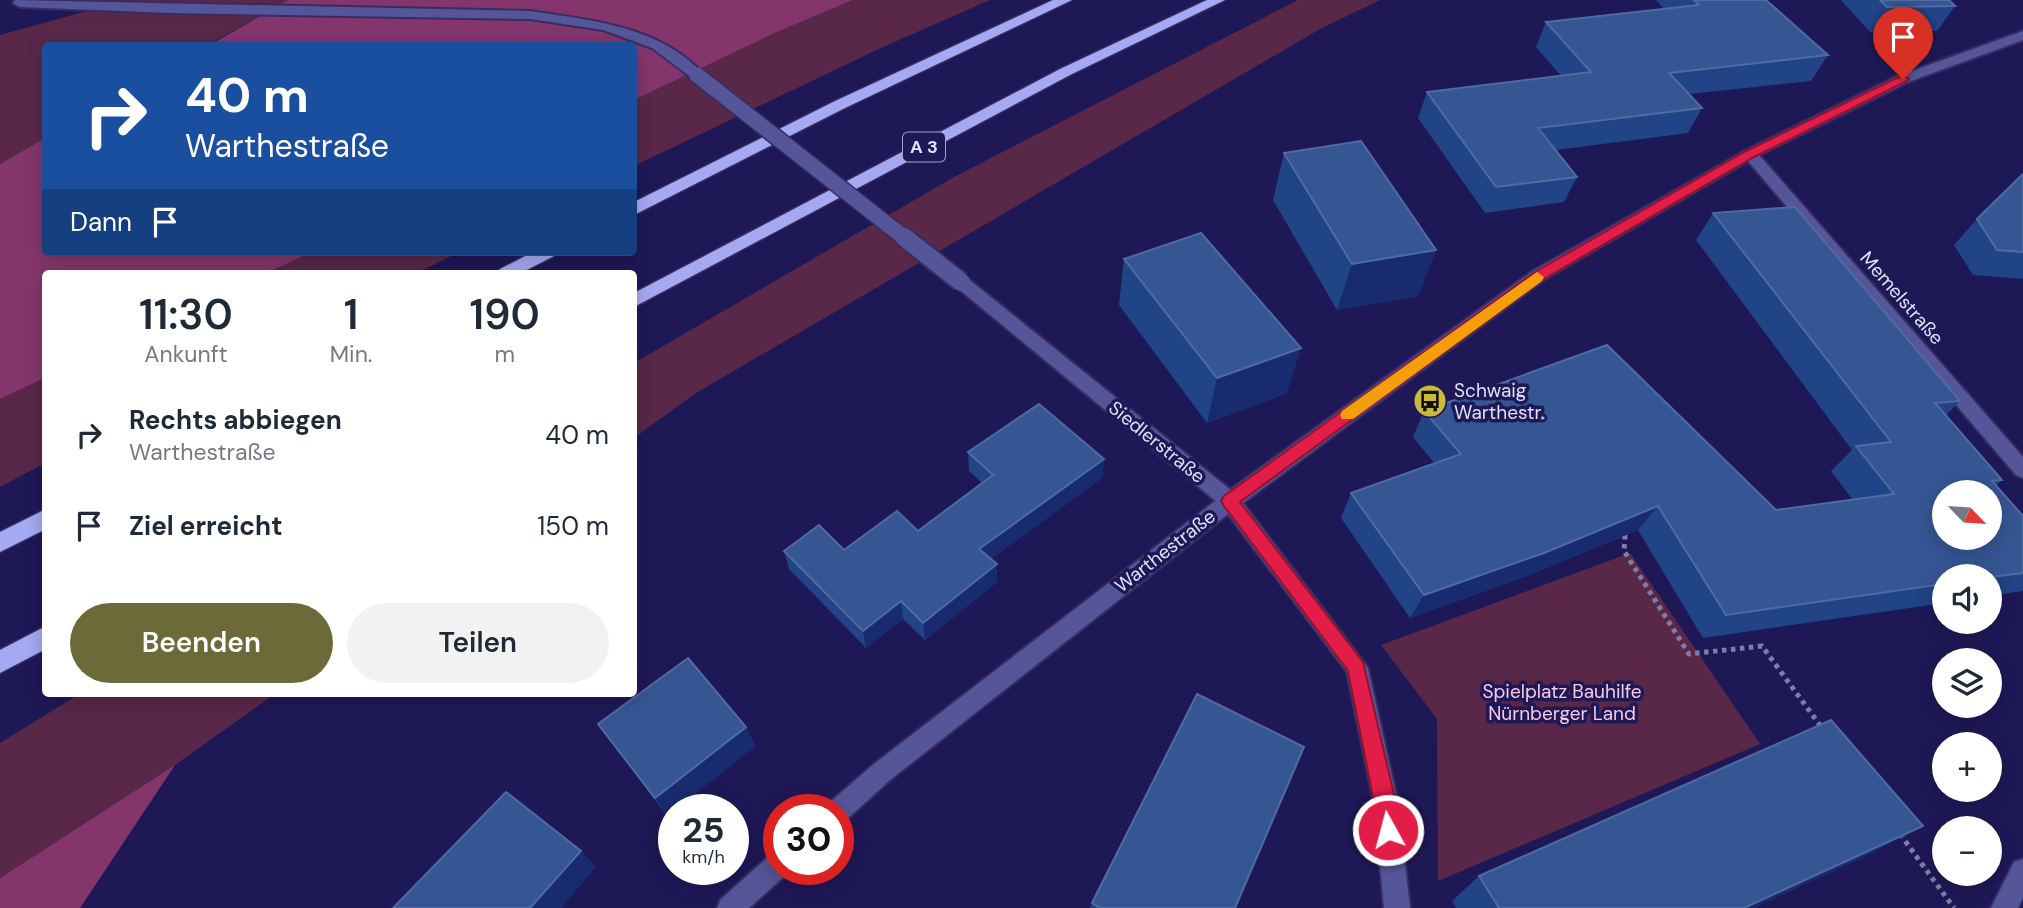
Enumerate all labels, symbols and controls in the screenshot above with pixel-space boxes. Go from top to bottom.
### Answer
pin [1873,7,1933,79]
icon: arrive [1884,18,1922,56]
text: 40 m [185,63,309,127]
icon: right [70,70,161,161]
text: Warthestraße [185,125,389,167]
road number: A 3 [903,132,945,162]
icon: arrive [146,203,184,241]
text: Dann [70,205,132,239]
street label: Memelstraße [1855,246,1949,350]
text: 11:30 [139,287,233,342]
text: 1 [344,287,358,342]
text: 190 [469,287,540,342]
text: Ankunft [144,339,228,369]
text: Min. [330,339,372,369]
text: m [494,339,515,369]
place label: Schwaig Warthestr. [1454,378,1545,425]
bus stop icon: Schwaig Warthestr. [1411,382,1449,420]
street label: Siedlerstraße [1104,395,1210,489]
text: Rechts abbiegen [129,403,342,437]
icon: right [70,416,108,454]
text: 40 m [545,418,609,452]
text: Warthestraße [129,437,276,467]
north arrow [1932,480,2002,550]
map controls [1932,480,2002,886]
street label: Warthestraße [1110,504,1220,598]
icon: arrive [70,507,108,545]
text: Ziel erreicht [129,509,282,543]
text: 150 m [537,509,609,543]
button: sound [1932,564,2002,634]
button: Beenden [70,603,333,683]
button: Teilen [347,603,609,683]
button: layers [1932,648,2002,718]
park label: Spielplatz Bauhilfe Nürnberger Land [1482,679,1642,726]
button: + [1932,732,2002,802]
position arrow [1351,793,1425,867]
speed limit sign: 30 [763,794,854,885]
text: 25 [683,807,724,853]
button: − [1932,816,2002,886]
text: km/h [682,845,725,869]

